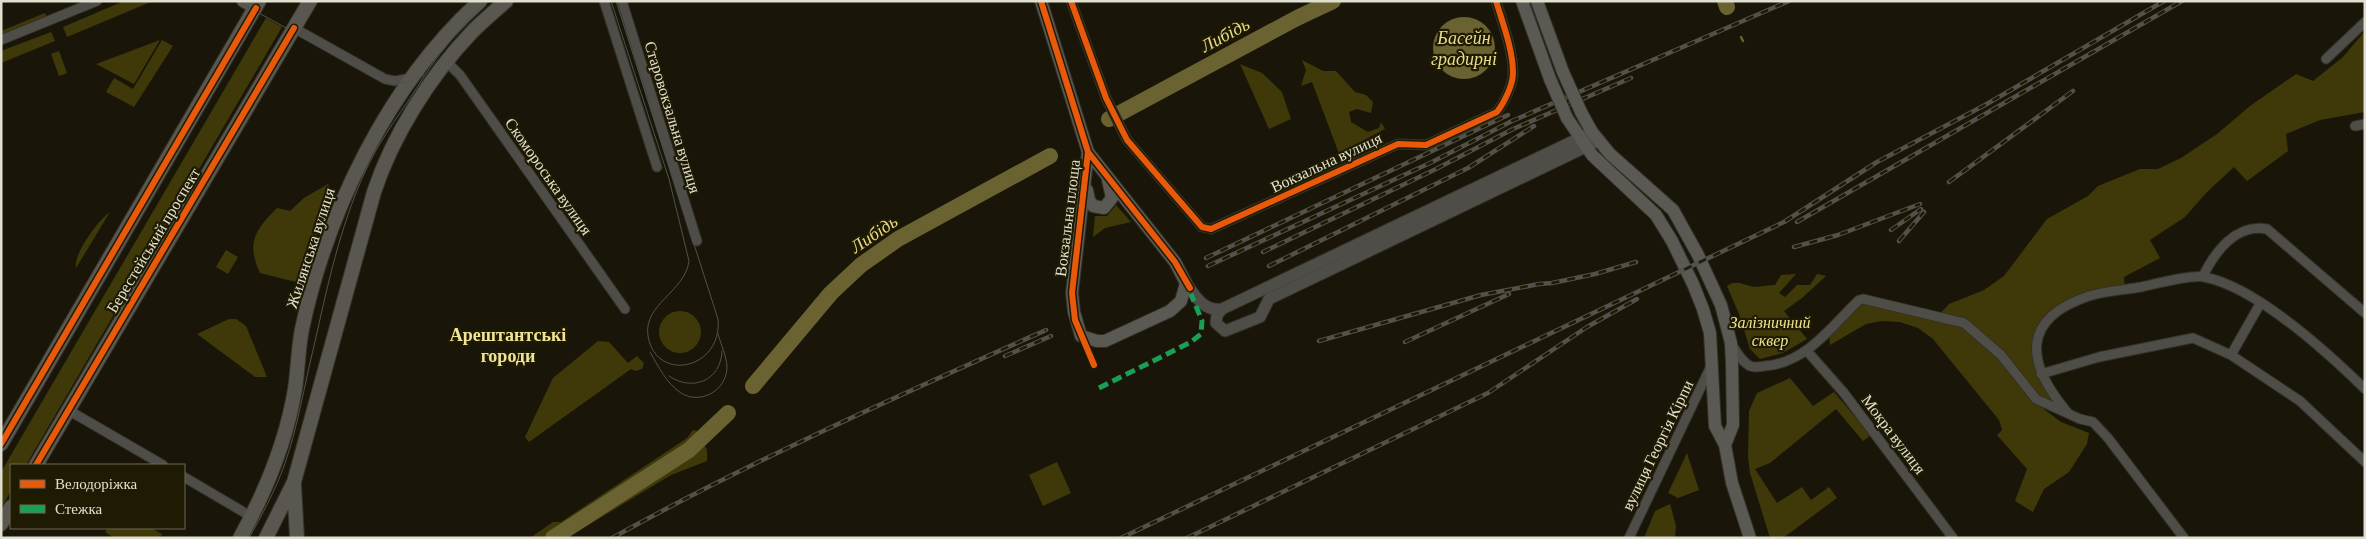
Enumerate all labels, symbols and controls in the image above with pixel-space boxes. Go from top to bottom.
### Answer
water label: Либідь [1196,14,1253,57]
water label: Басейн градирні [1431,28,1497,69]
street label: Старовокзальна вулиця [640,39,704,196]
street label: Скомороська вулиця [501,115,596,239]
street label: Вокзальна вулиця [1268,129,1385,197]
street label: Вокзальна площа [1052,159,1084,278]
street label: Берестейський проспект [103,165,204,316]
street label: Жилянська вулиця [283,185,339,311]
water label: Либідь [846,211,901,258]
park label: Залізничний сквер [1729,314,1811,350]
district label: Арештантські городи [450,325,566,366]
street label: вулиця Георгія Кірпи [1619,377,1697,513]
street label: Мокра вулиця [1858,391,1929,478]
legend [10,464,185,529]
text: Велодоріжка [55,476,137,492]
text: Стежка [55,501,102,517]

